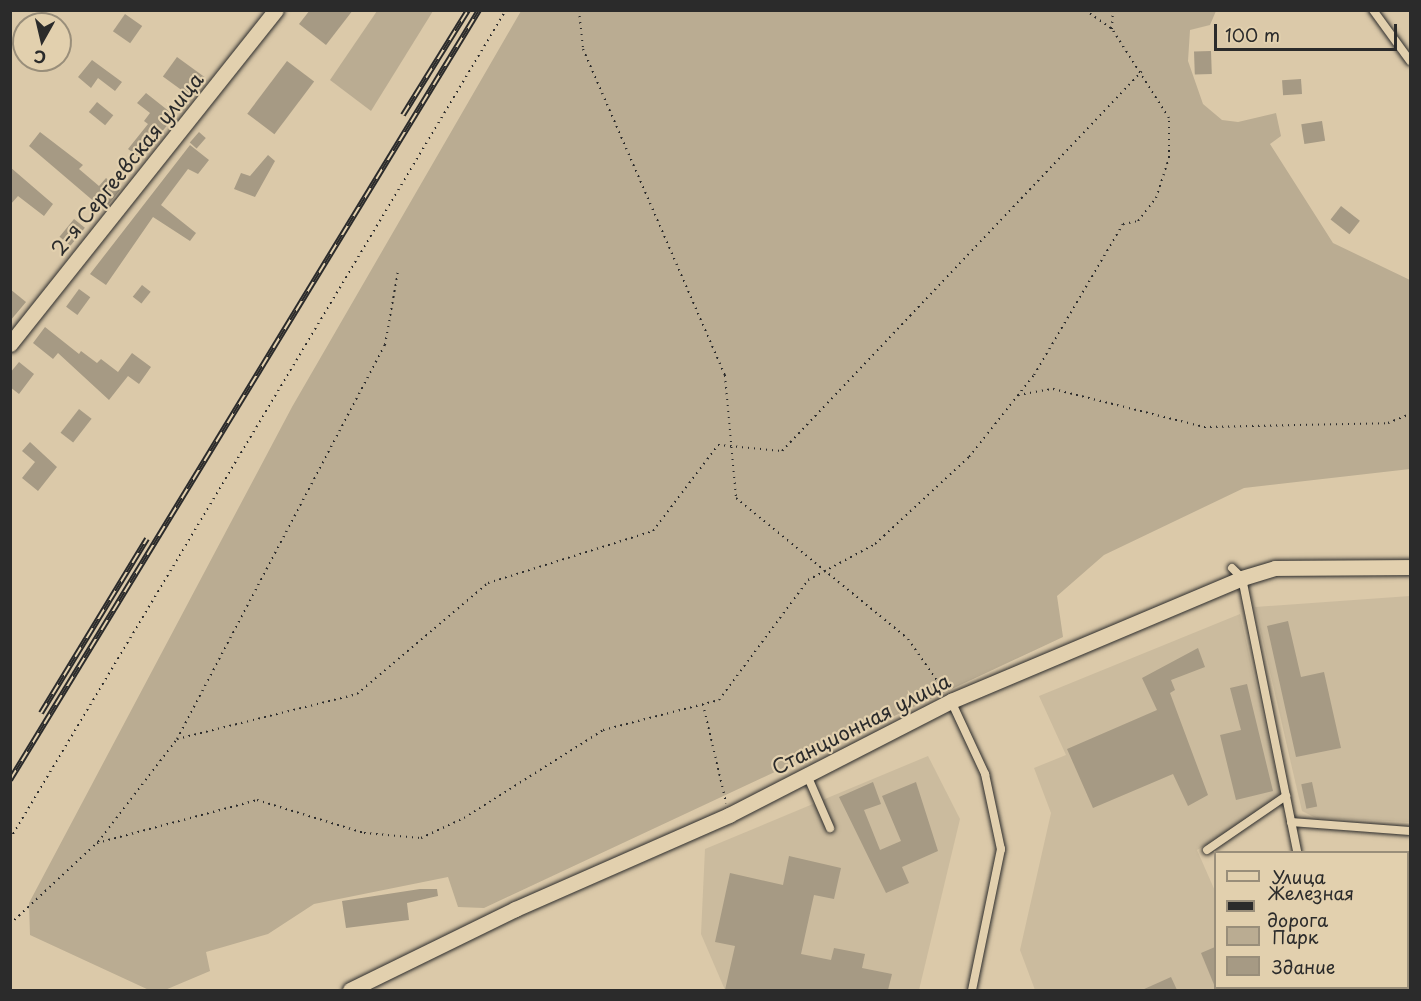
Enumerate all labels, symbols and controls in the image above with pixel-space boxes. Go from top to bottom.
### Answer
north arrow [12,12,72,72]
scale bar [1217,12,1400,50]
text: 100 m [1225,21,1280,48]
text: С [32,45,47,71]
street label: 2-я Сергеевская улица [45,67,209,261]
street label: Станционная улица [767,668,955,780]
legend [1214,851,1409,989]
text: Улица [1272,863,1326,890]
text: Железная дорога [1267,879,1354,933]
text: Парк [1272,923,1318,950]
text: Здание [1272,953,1335,980]

